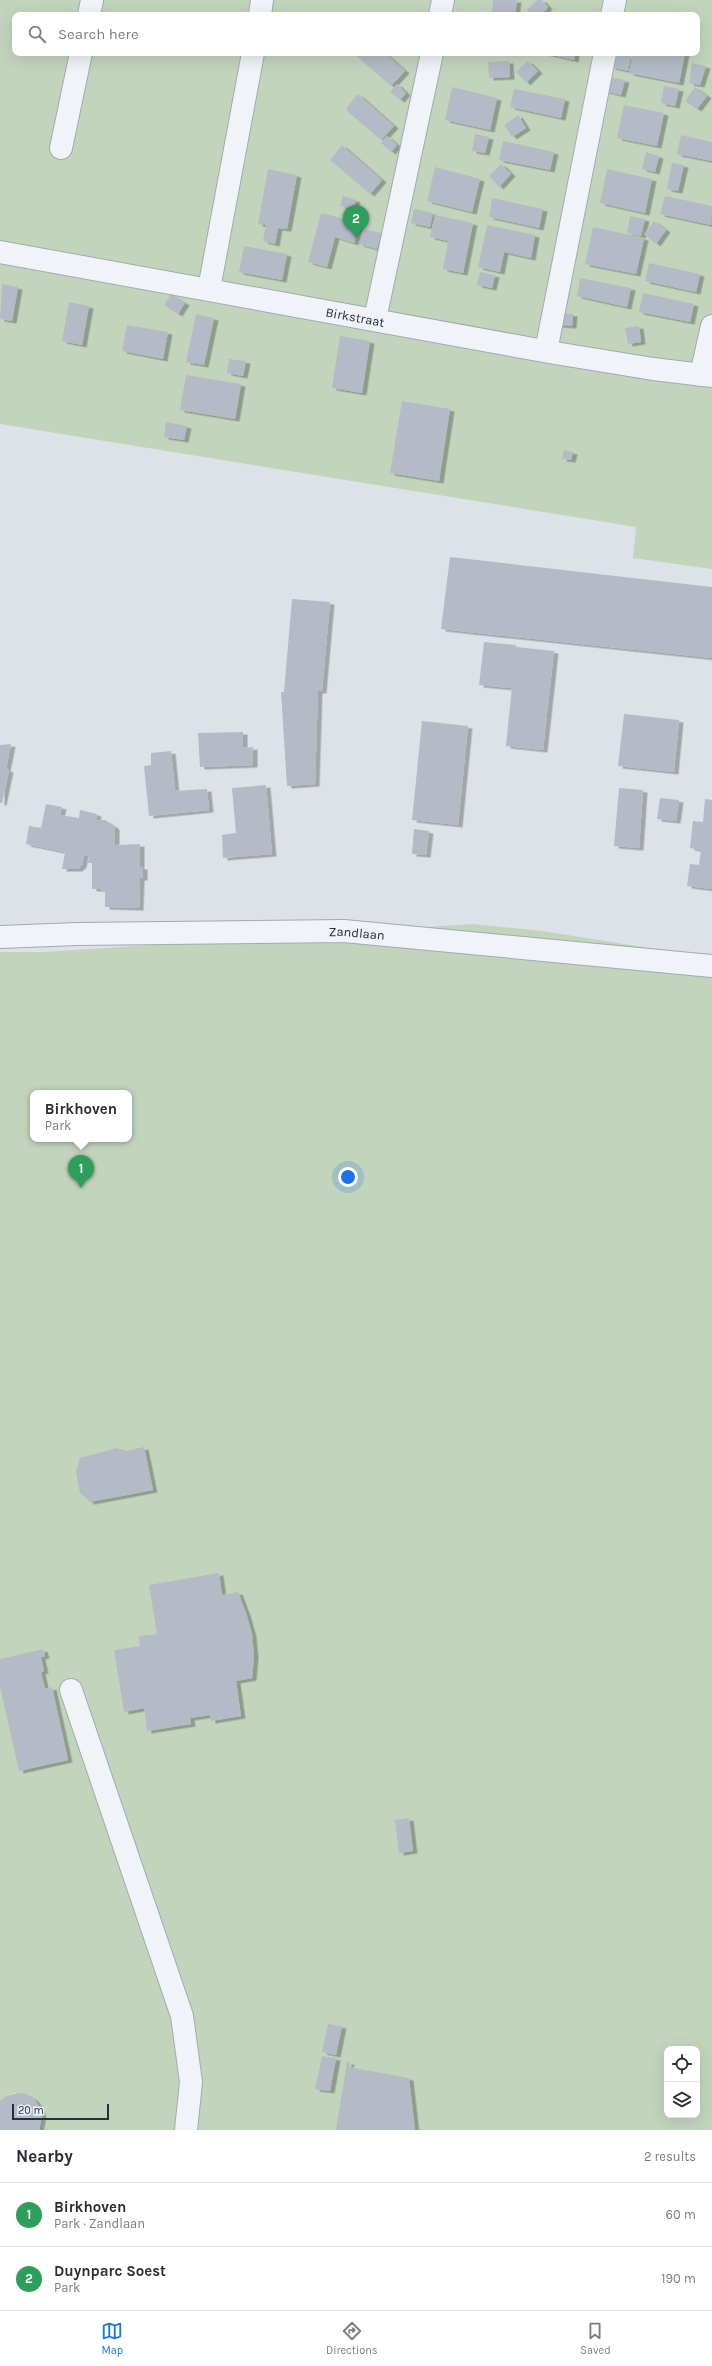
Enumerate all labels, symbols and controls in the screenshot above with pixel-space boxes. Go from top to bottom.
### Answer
search box [12,12,700,56]
icon: search [26,23,48,45]
text: Search here [58,25,139,43]
pin: 2 [343,205,369,238]
street label: Birkstraat [324,304,386,329]
street label: Zandlaan [329,924,386,942]
popup [30,1090,132,1142]
text: Birkhoven [45,1100,117,1118]
text: Park [45,1118,71,1133]
pin: 1 [68,1155,94,1188]
your location [338,1167,358,1187]
map controls [664,2046,700,2118]
button: locate [664,2046,700,2082]
button: layers [664,2082,700,2118]
scale bar [12,2102,109,2121]
text: 20 m [18,2104,44,2117]
text: Nearby [16,2146,73,2166]
text: 2 results [644,2149,696,2164]
text: Birkhoven [54,2198,126,2216]
text: 1 [27,2207,31,2222]
text: 60 m [666,2207,696,2222]
text: Park · Zandlaan [54,2216,145,2231]
text: Duynparc Soest [54,2262,166,2280]
text: 2 [25,2271,33,2286]
text: 190 m [661,2271,696,2286]
text: Park [54,2280,80,2295]
tab: Map [101,2320,123,2357]
tab: Directions [326,2320,378,2357]
tab: Saved [580,2320,611,2357]

